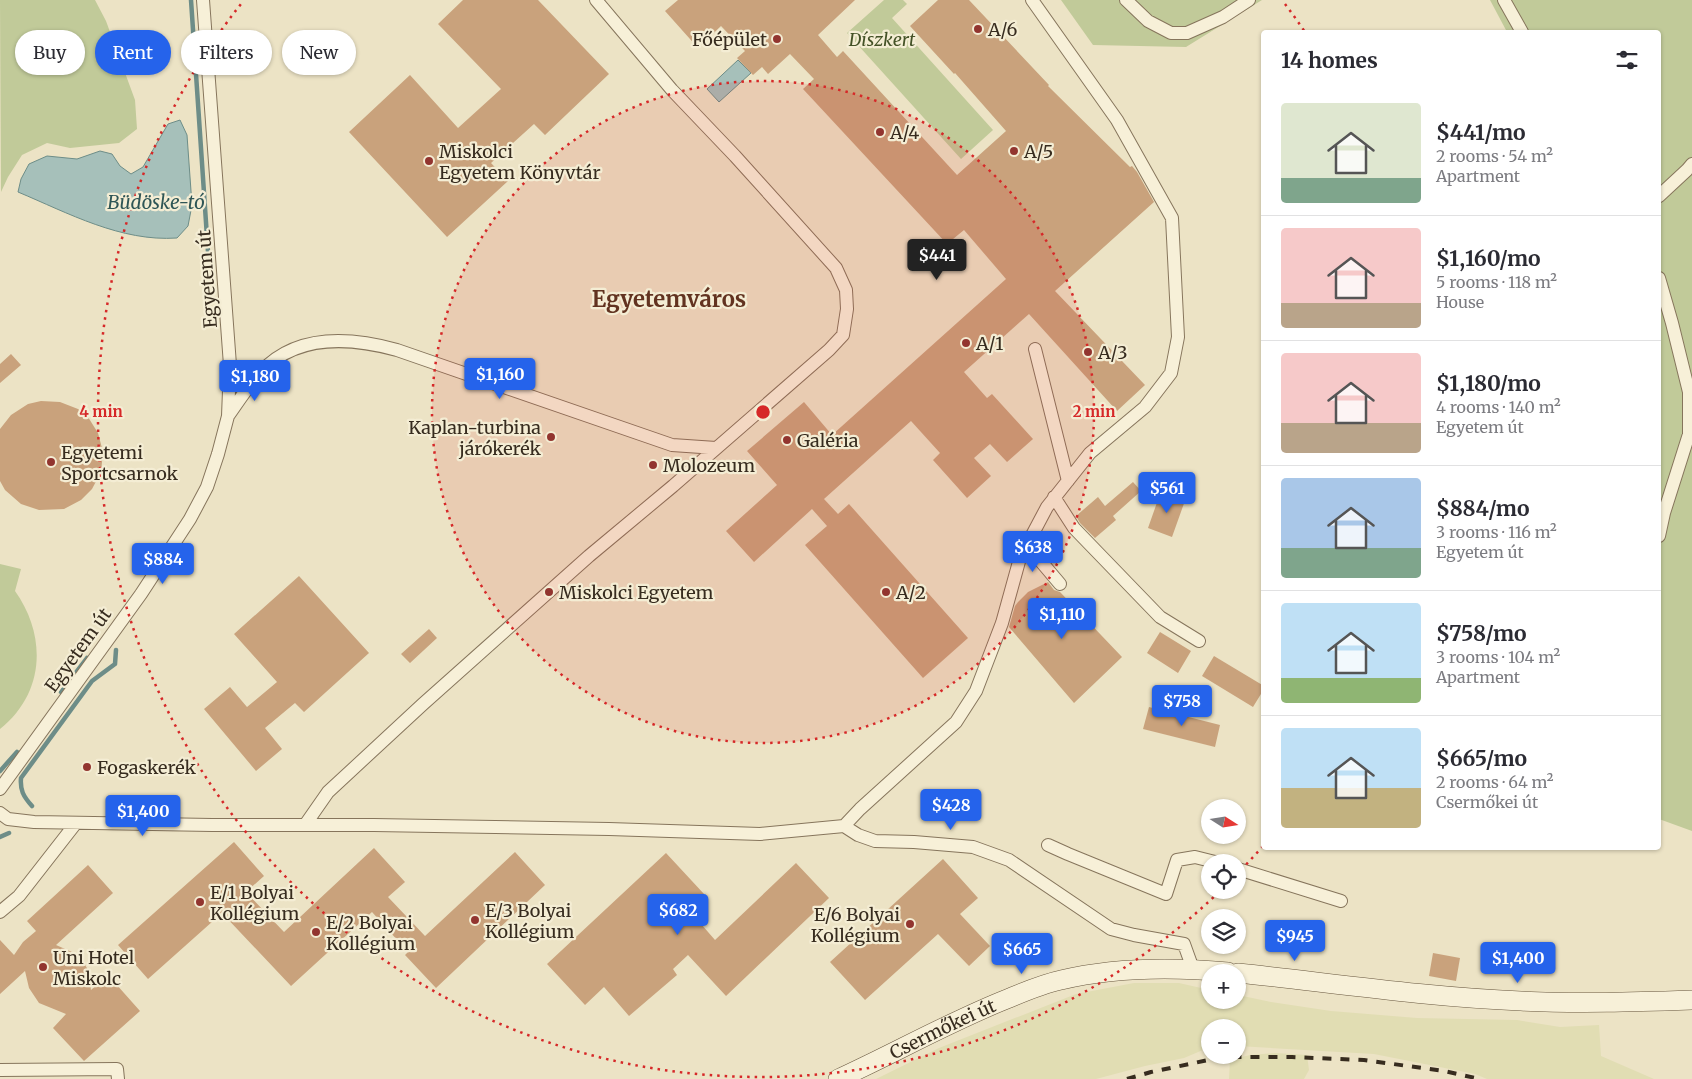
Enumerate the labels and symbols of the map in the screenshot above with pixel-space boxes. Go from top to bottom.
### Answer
place label: A/6 [987,18,1018,41]
marker: A/6 [972,23,984,35]
place label: Főépület [692,28,767,51]
park label: Díszkert [848,28,916,51]
marker: Főépület [771,33,783,45]
place label: A/4 [889,121,919,144]
marker: A/4 [874,126,886,138]
place label: Miskolci Egyetem Könyvtár [439,140,601,184]
place label: A/5 [1023,140,1053,163]
marker: A/5 [1008,145,1020,157]
marker: Miskolci Egyetem Könyvtár [423,155,435,167]
water label: Büdöske-tó [107,190,205,214]
street label: Egyetem út [192,229,222,329]
pin: $441 [907,238,967,281]
district label: Egyetemváros [592,285,746,313]
place label: A/1 [975,332,1003,355]
marker: A/1 [960,337,972,349]
place label: A/3 [1097,341,1127,364]
marker: A/3 [1082,346,1094,358]
pin: $1,160 [459,358,541,400]
pin: $1,180 [214,360,296,402]
text: 4 min [79,402,123,421]
text: 2 min [1073,402,1115,421]
centre of rings [754,403,772,421]
place label: Kaplan-turbina járókerék [408,416,542,460]
place label: Galéria [797,429,859,452]
marker: Kaplan-turbina járókerék [545,431,557,443]
marker: Galéria [781,434,793,446]
place label: Egyetemi Sportcsarnok [61,441,178,485]
place label: Molozeum [663,454,755,477]
marker: Egyetemi Sportcsarnok [45,456,57,468]
marker: Molozeum [647,459,659,471]
pin: $561 [1137,472,1197,514]
pin: $638 [1003,530,1063,573]
pin: $884 [133,542,193,585]
place label: Miskolci Egyetem [559,581,714,604]
place label: A/2 [895,581,926,604]
marker: Miskolci Egyetem [543,586,555,598]
marker: A/2 [880,586,892,598]
pin: $1,110 [1021,598,1103,640]
street label: Egyetem út [40,603,116,697]
pin: $758 [1152,684,1212,727]
place label: Fogaskerék [97,756,196,779]
marker: Fogaskerék [81,761,93,773]
pin: $428 [921,788,981,831]
pin: $1,400 [102,794,184,837]
north arrow [1201,799,1246,844]
place label: E/1 Bolyai Kollégium [210,881,299,925]
pin: $682 [648,894,708,936]
marker: E/1 Bolyai Kollégium [194,896,206,908]
place label: E/3 Bolyai Kollégium [485,899,574,943]
place label: E/6 Bolyai Kollégium [811,903,900,947]
place label: E/2 Bolyai Kollégium [326,911,415,955]
marker: E/3 Bolyai Kollégium [469,914,481,926]
marker: E/6 Bolyai Kollégium [904,918,916,930]
pin: $945 [1265,920,1325,962]
marker: E/2 Bolyai Kollégium [310,926,322,938]
pin: $665 [992,932,1052,975]
pin: $1,400 [1477,942,1559,984]
place label: Uni Hotel Miskolc [53,946,135,990]
marker: Uni Hotel Miskolc [37,961,49,973]
street label: Csermőkei út [886,994,999,1064]

